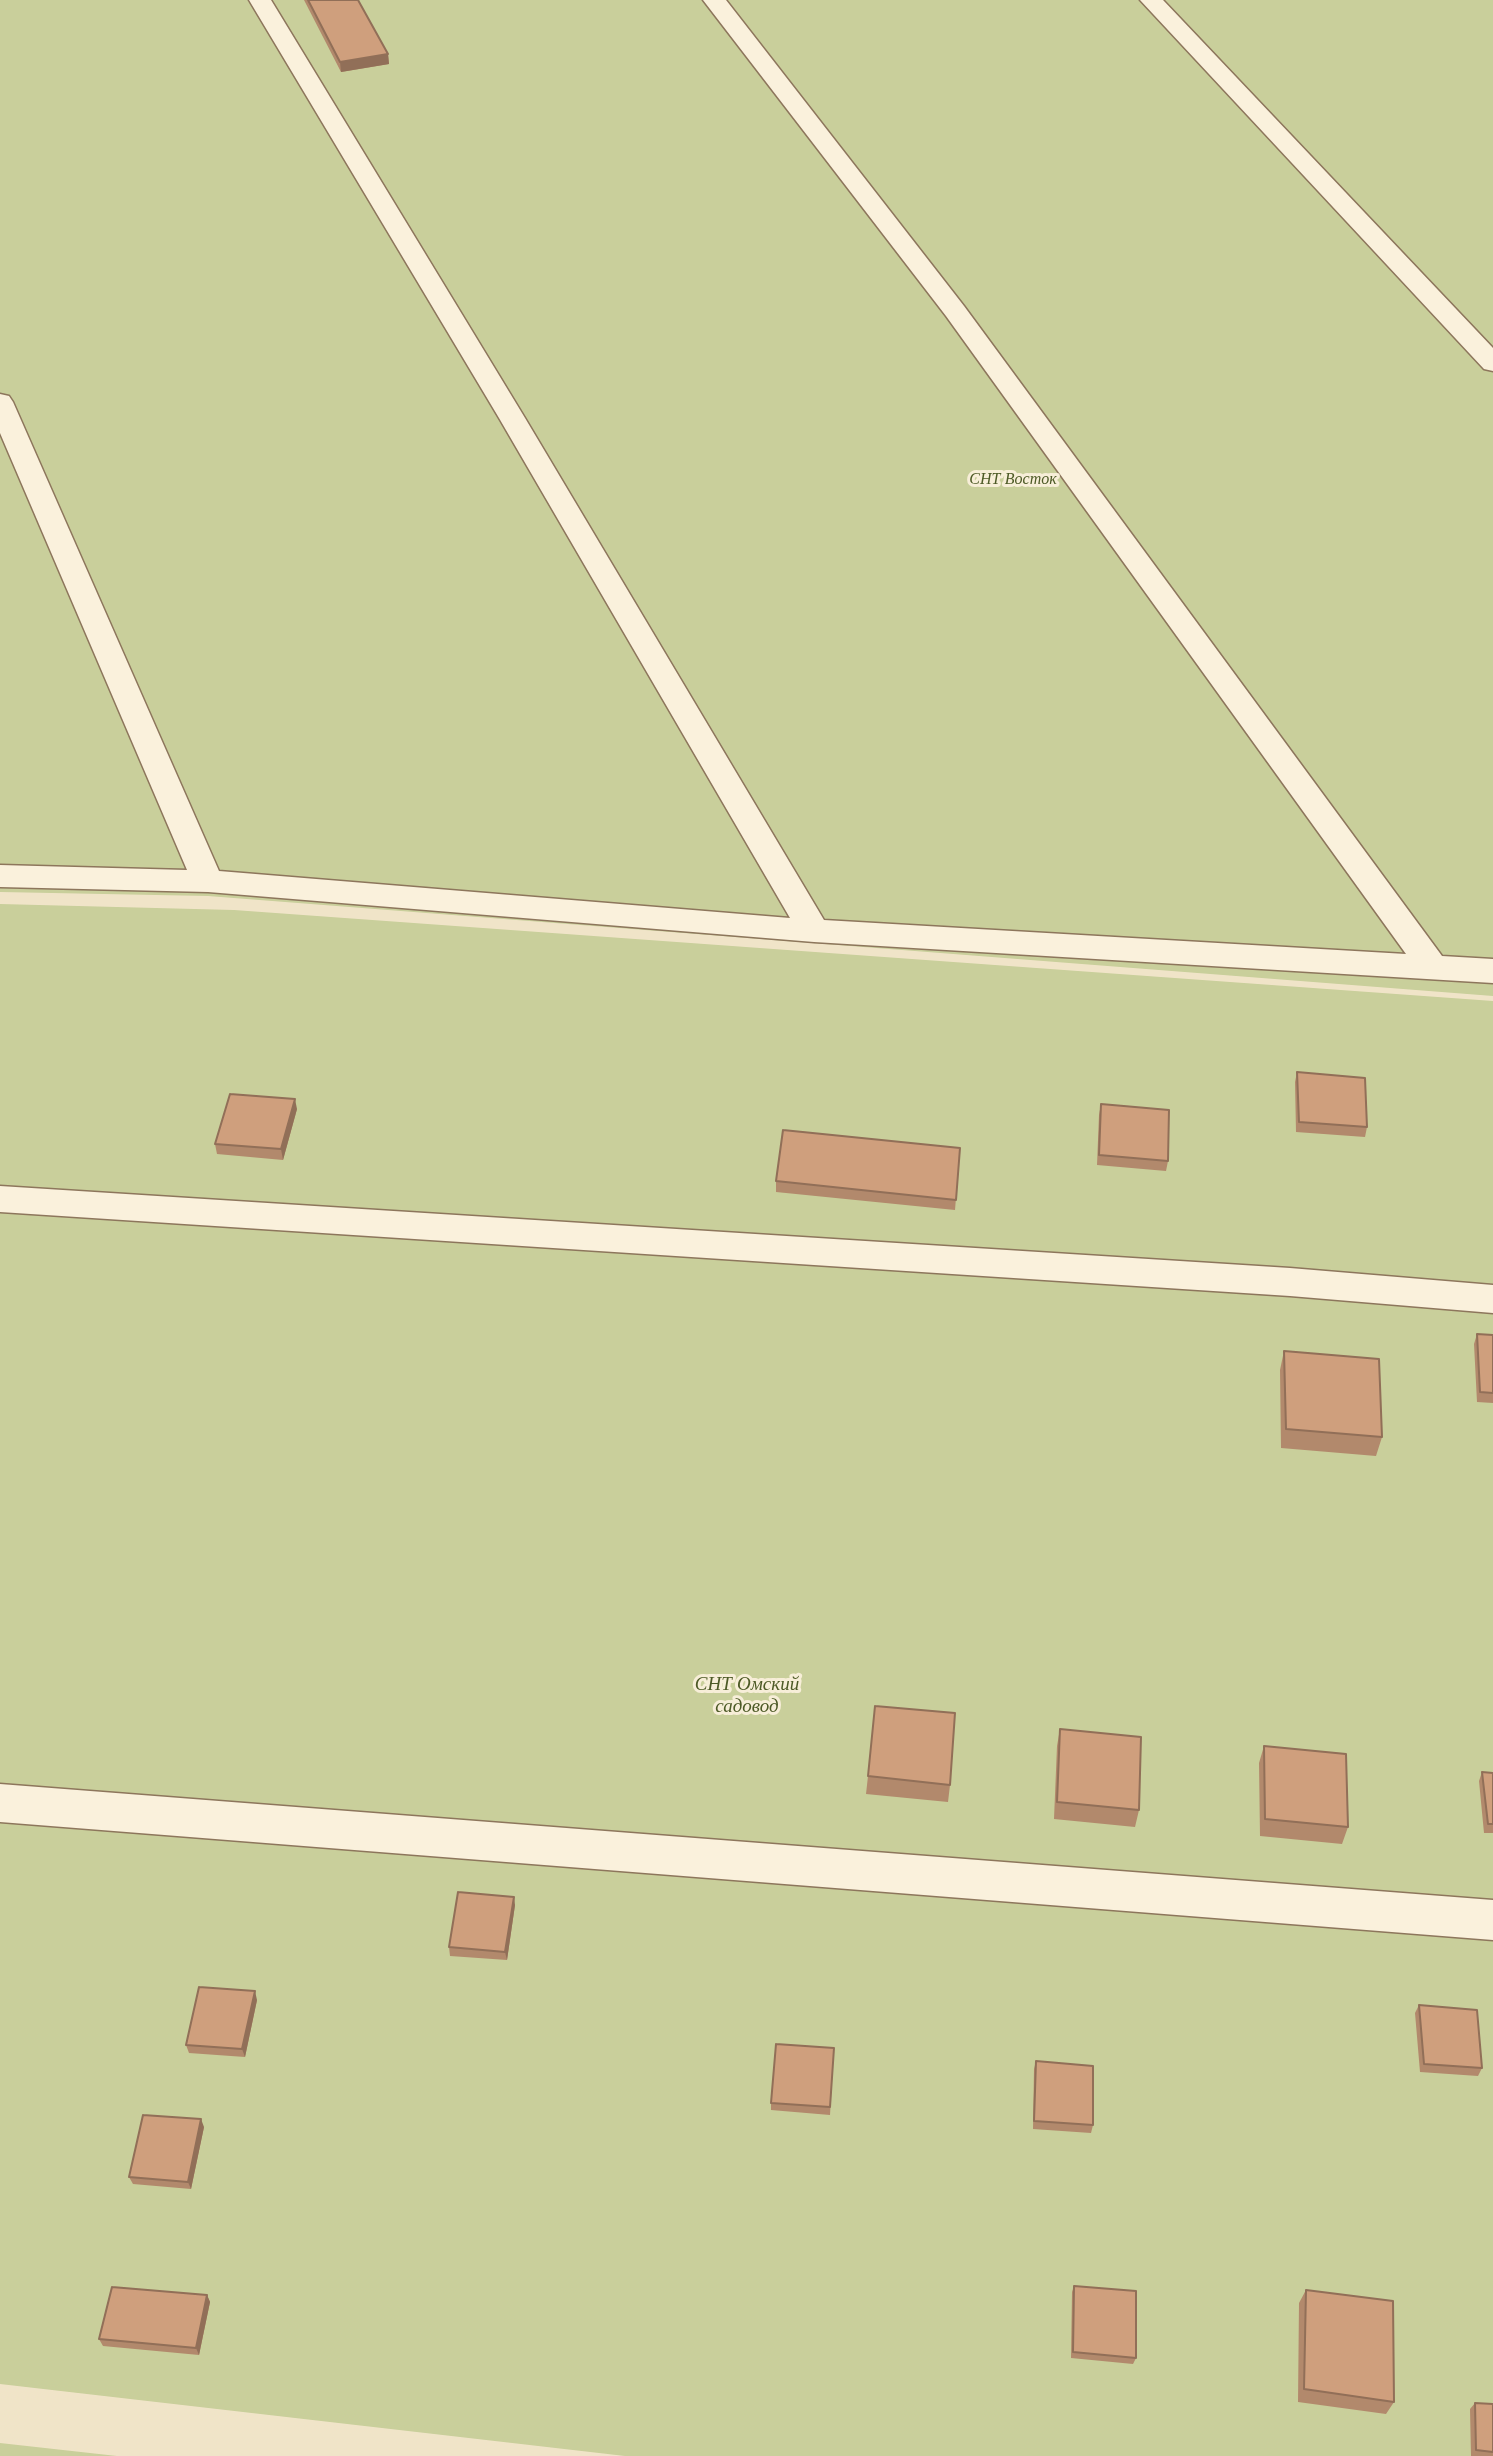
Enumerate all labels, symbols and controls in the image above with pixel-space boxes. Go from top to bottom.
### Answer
park label: СНТ Восток [969,469,1057,489]
park label: СНТ Омский садовод [695,1674,799,1718]

